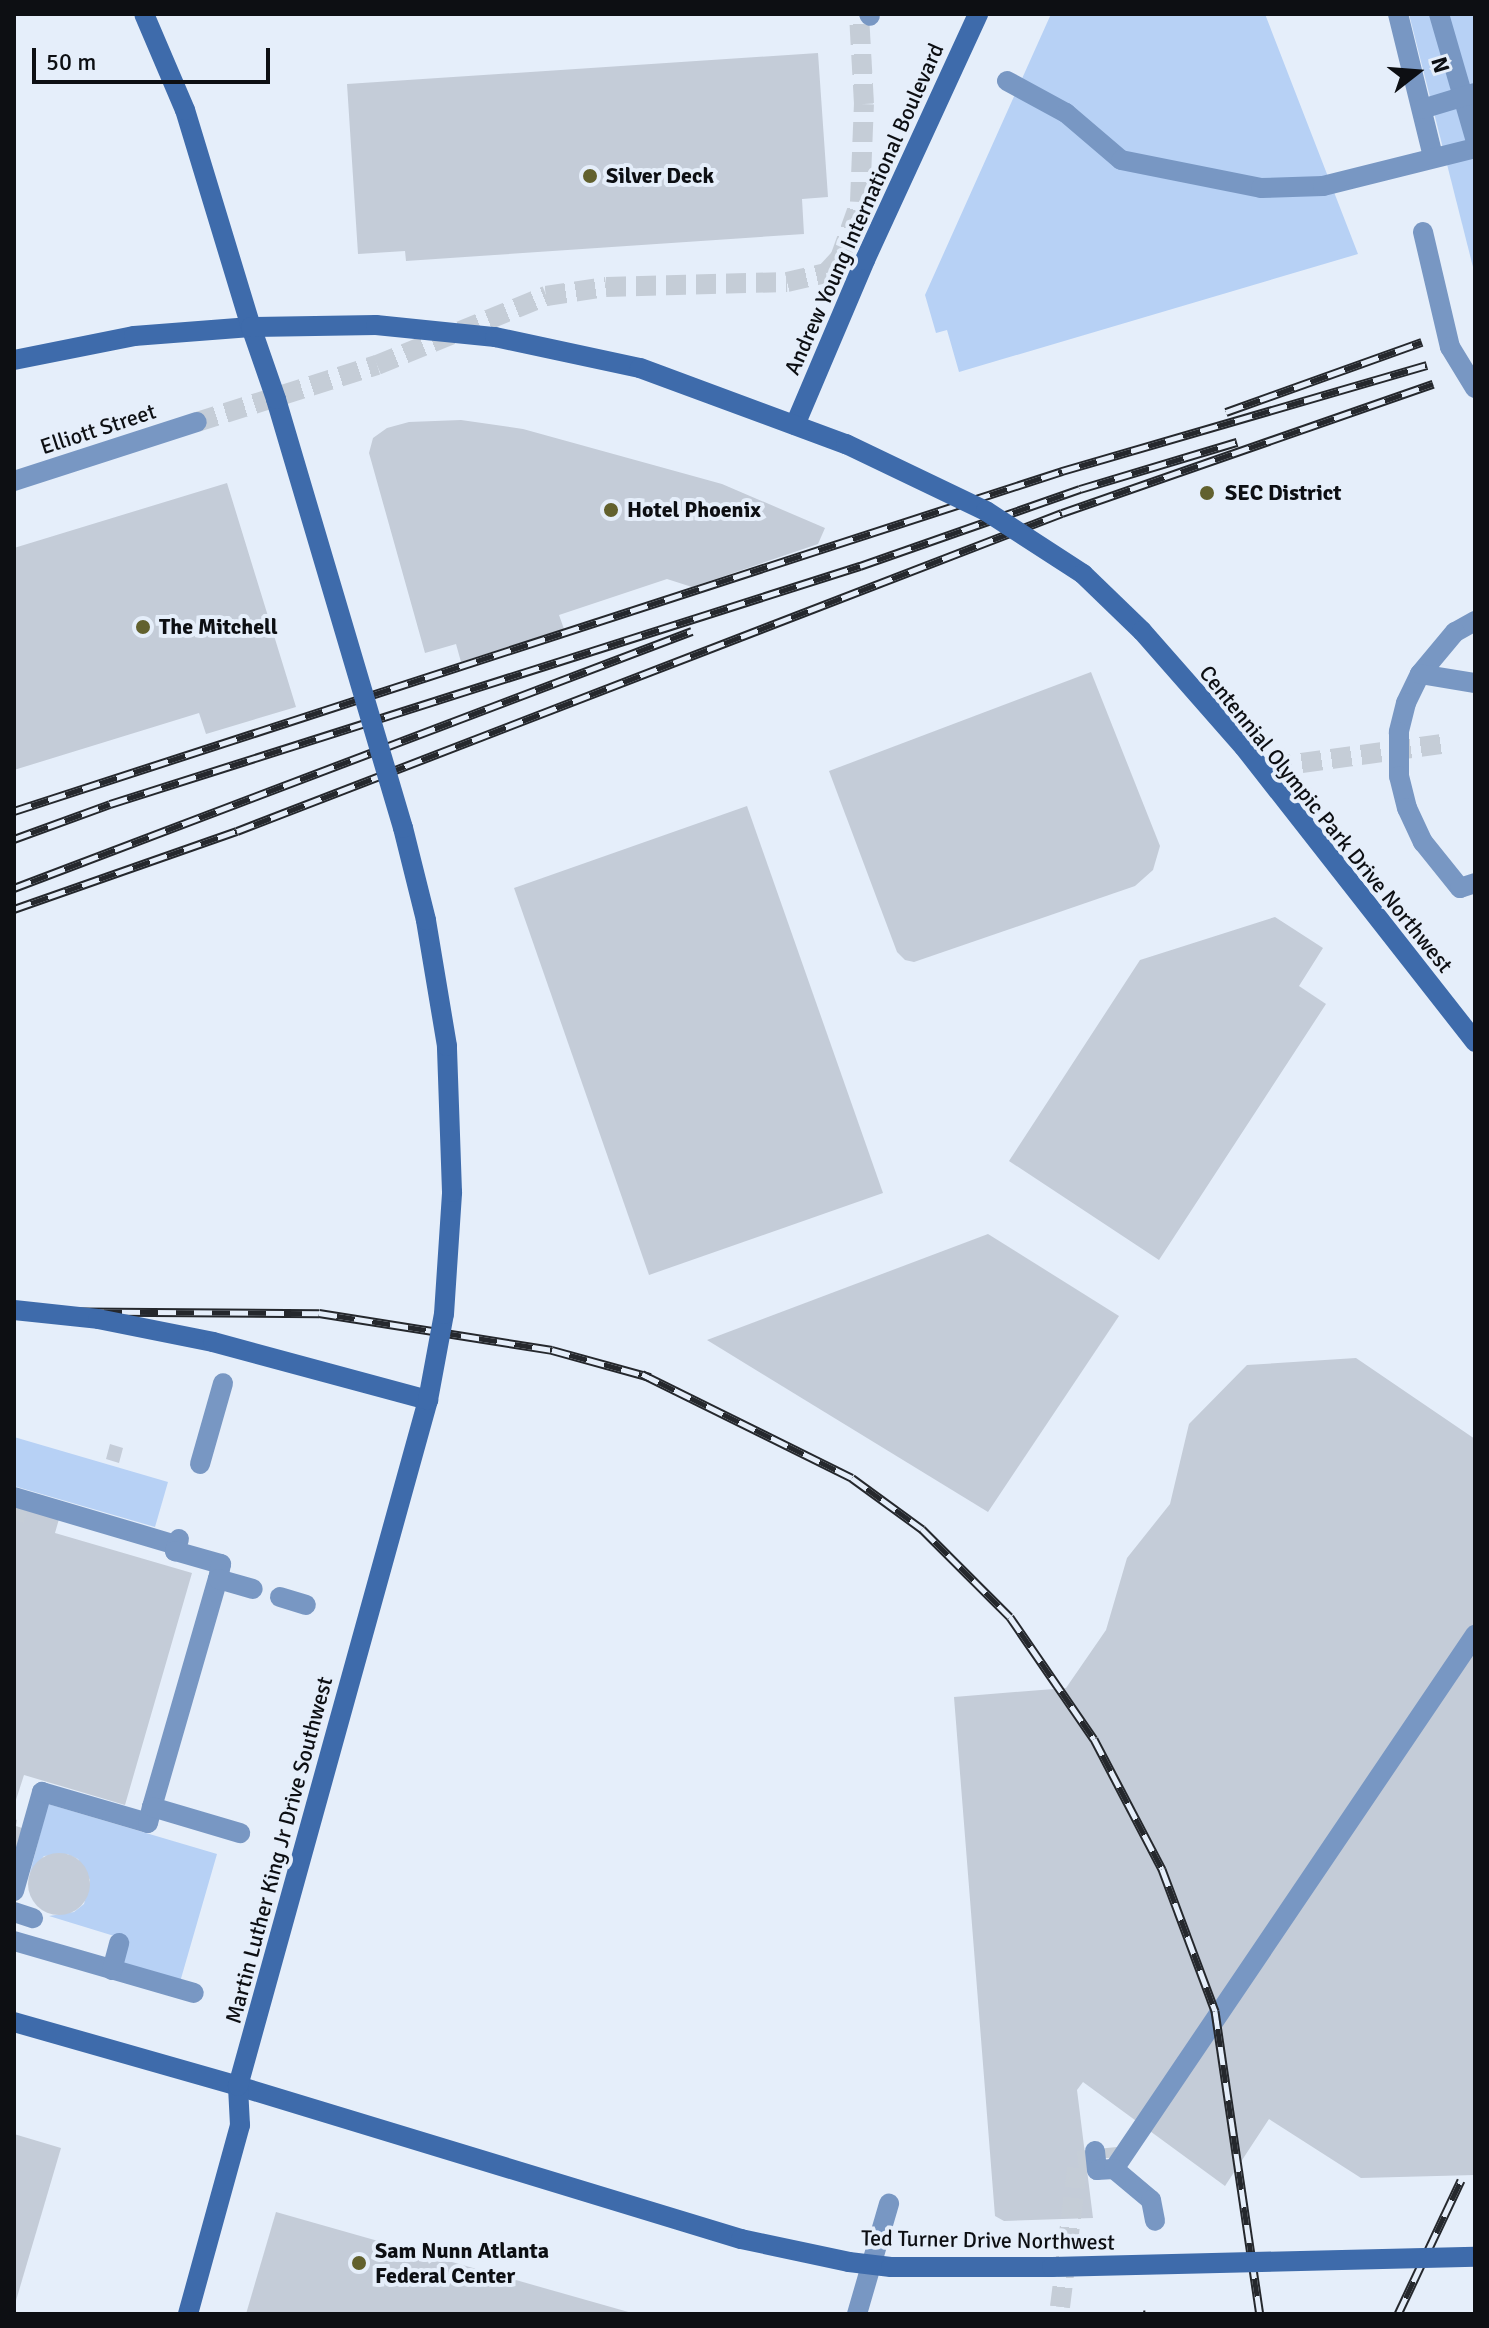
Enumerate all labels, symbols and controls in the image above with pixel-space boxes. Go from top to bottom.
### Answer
scale bar [36,32,274,82]
north arrow [1377,32,1457,112]
street label: Andrew Young International Boulevard [779,39,949,379]
text: 50 m [46,47,96,77]
text: N [1425,54,1456,76]
place label: Silver Deck [606,163,714,189]
marker: Silver Deck [581,167,599,185]
street label: Elliott Street [37,398,159,460]
place label: SEC District [1225,480,1342,506]
marker: SEC District [1196,482,1218,504]
place label: Hotel Phoenix [627,497,761,523]
marker: Hotel Phoenix [602,501,620,519]
place label: The Mitchell [159,614,278,640]
marker: The Mitchell [134,618,152,636]
street label: Centennial Olympic Park Drive Northwest [1194,660,1458,978]
street label: Martin Luther King Jr Drive Southwest [220,1674,338,2026]
street label: Ted Turner Drive Northwest [861,2225,1115,2255]
place label: Sam Nunn Atlanta Federal Center [375,2237,549,2288]
marker: Sam Nunn Atlanta Federal Center [350,2254,368,2272]

